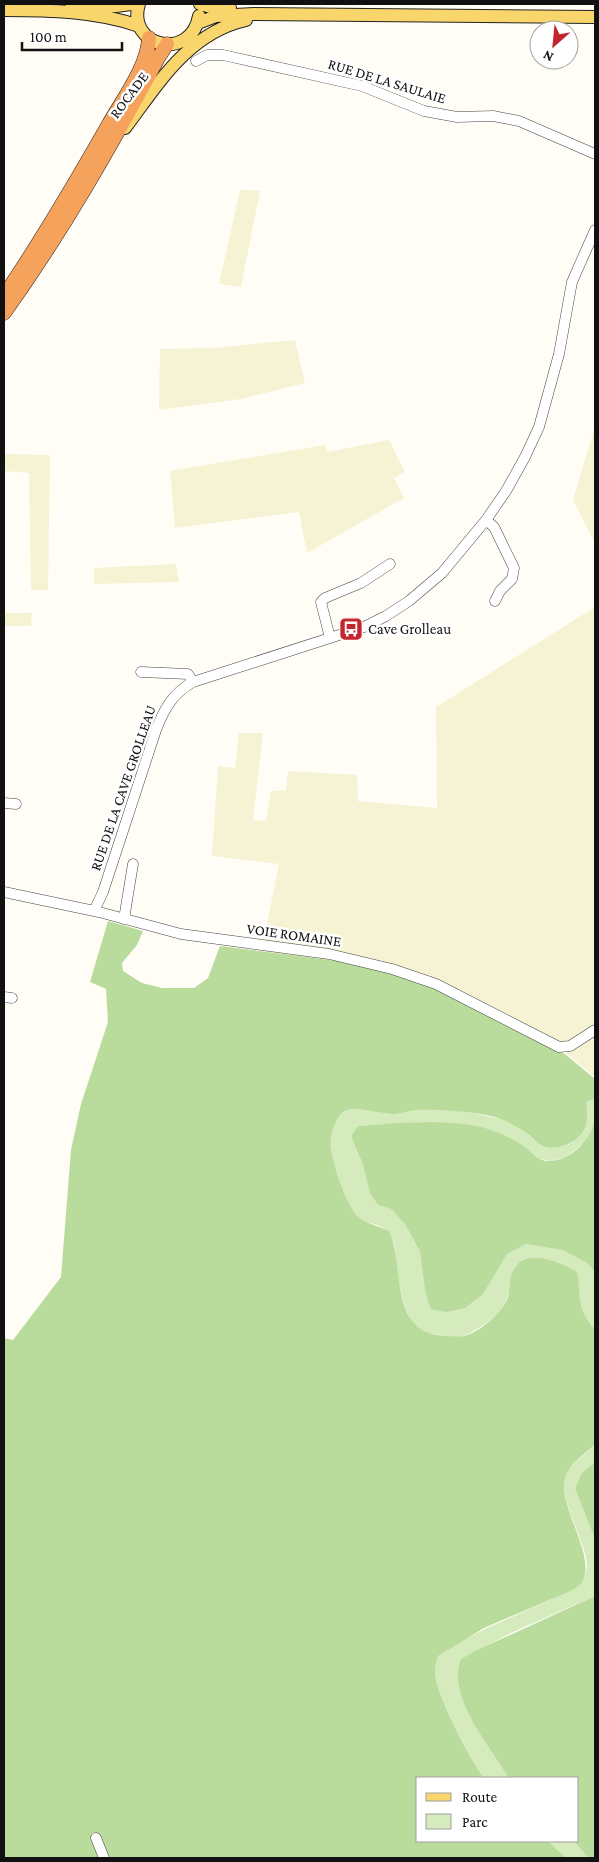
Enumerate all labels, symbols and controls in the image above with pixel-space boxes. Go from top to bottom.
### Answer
scale bar [22,20,122,52]
north arrow [529,20,579,70]
text: 100 m [30,29,67,45]
text: N [540,47,556,66]
street label: RUE DE LA SAULAIE [326,55,448,107]
street label: ROCADE [106,69,152,121]
bus stop icon: Cave Grolleau [338,616,364,642]
place label: Cave Grolleau [368,621,451,637]
street label: RUE DE LA CAVE GROLLEAU [87,703,159,873]
street label: VOIE ROMAINE [246,920,342,950]
legend [416,1777,579,1842]
text: Route [462,1789,497,1805]
text: Parc [462,1814,488,1830]

